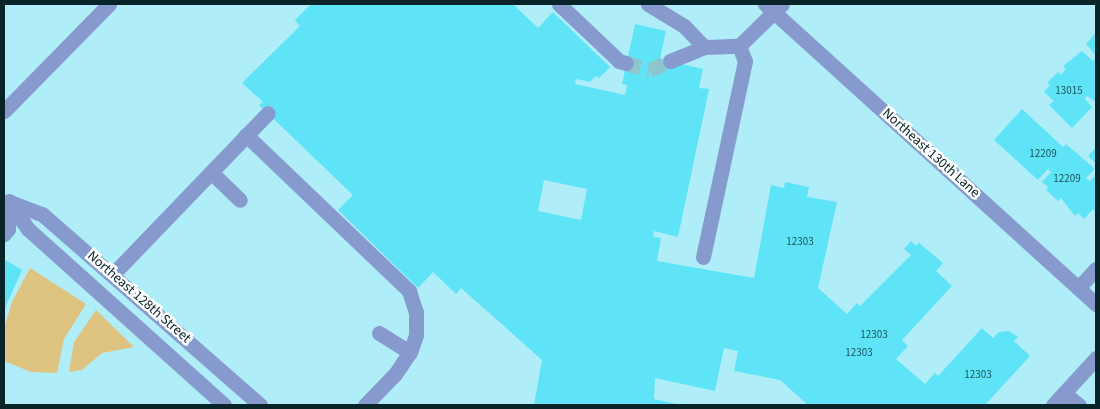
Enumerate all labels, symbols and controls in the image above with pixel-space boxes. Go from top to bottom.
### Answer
house number: 13015 [1055,84,1083,98]
street label: Northeast 130th Lane [879,105,983,201]
house number: 12209 [1029,147,1057,161]
house number: 12209 [1053,172,1081,186]
house number: 12303 [786,235,814,249]
street label: Northeast 128th Street [84,247,194,347]
house number: 12303 [860,328,888,342]
house number: 12303 [845,346,873,360]
house number: 12303 [964,368,992,382]

